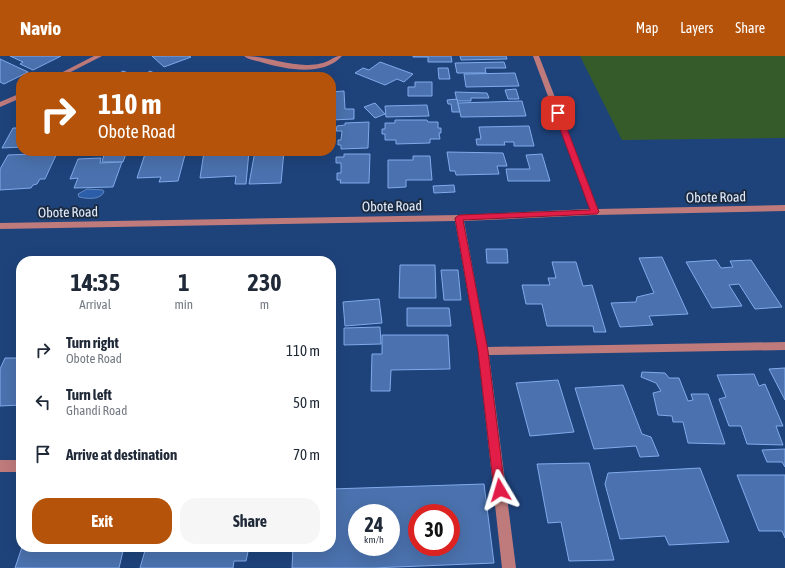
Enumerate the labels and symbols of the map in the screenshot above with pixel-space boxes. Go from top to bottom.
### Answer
pin [541,96,575,130]
street label: Obote Road [686,188,746,206]
street label: Obote Road [362,197,422,215]
street label: Obote Road [38,203,98,221]
position arrow [479,469,521,511]
speed limit sign: 30 [408,504,460,556]

